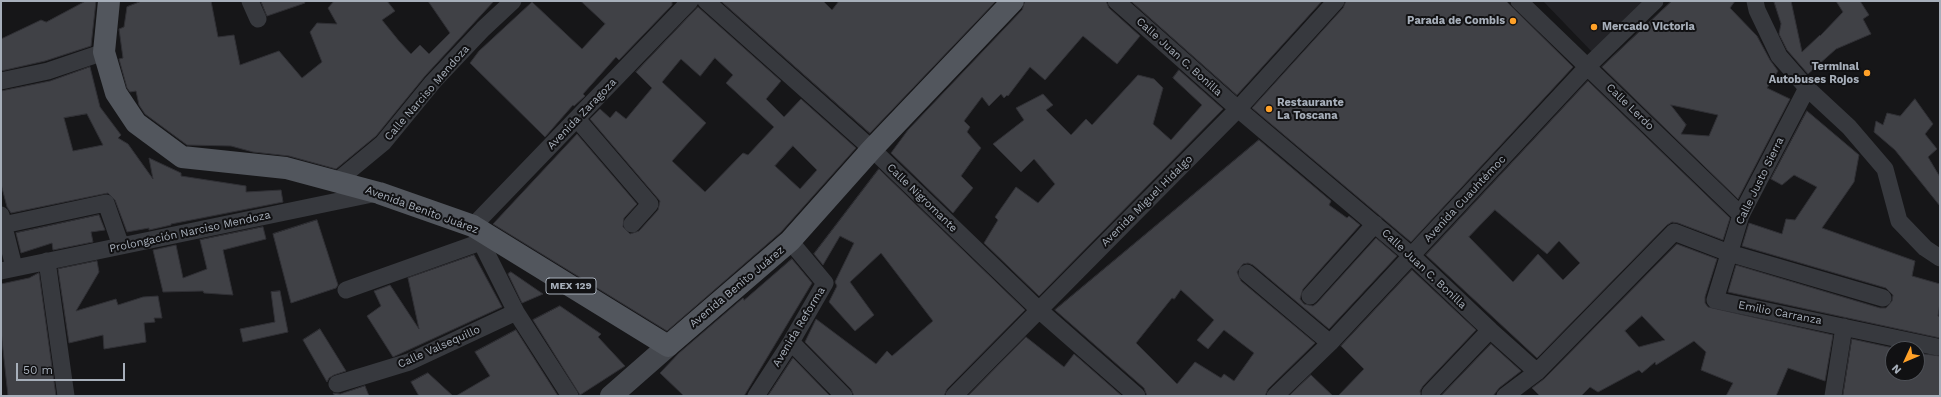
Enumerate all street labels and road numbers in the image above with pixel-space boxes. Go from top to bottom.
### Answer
street label: Calle Juan C. Bonilla [1133,15,1225,99]
street label: Calle Narciso Mendoza [382,42,472,144]
street label: Avenida Zaragoza [545,76,619,152]
street label: Calle Lerdo [1603,81,1657,133]
street label: Calle Justo Sierra [1733,135,1787,227]
street label: Avenida Miguel Hidalgo [1099,153,1195,249]
street label: Avenida Cuauhtémoc [1421,153,1509,245]
street label: Calle Nigromante [884,161,960,235]
street label: Avenida Benito Juárez [364,183,480,237]
street label: Prolongación Narciso Mendoza [108,208,272,256]
street label: Calle Juan C. Bonilla [1379,226,1469,312]
street label: Avenida Benito Juárez [687,244,787,330]
road number: MEX 129 [546,278,596,294]
street label: Avenida Reforma [770,285,828,369]
street label: Emilio Carranza [1737,298,1823,328]
street label: Calle Valsequillo [396,323,482,371]

